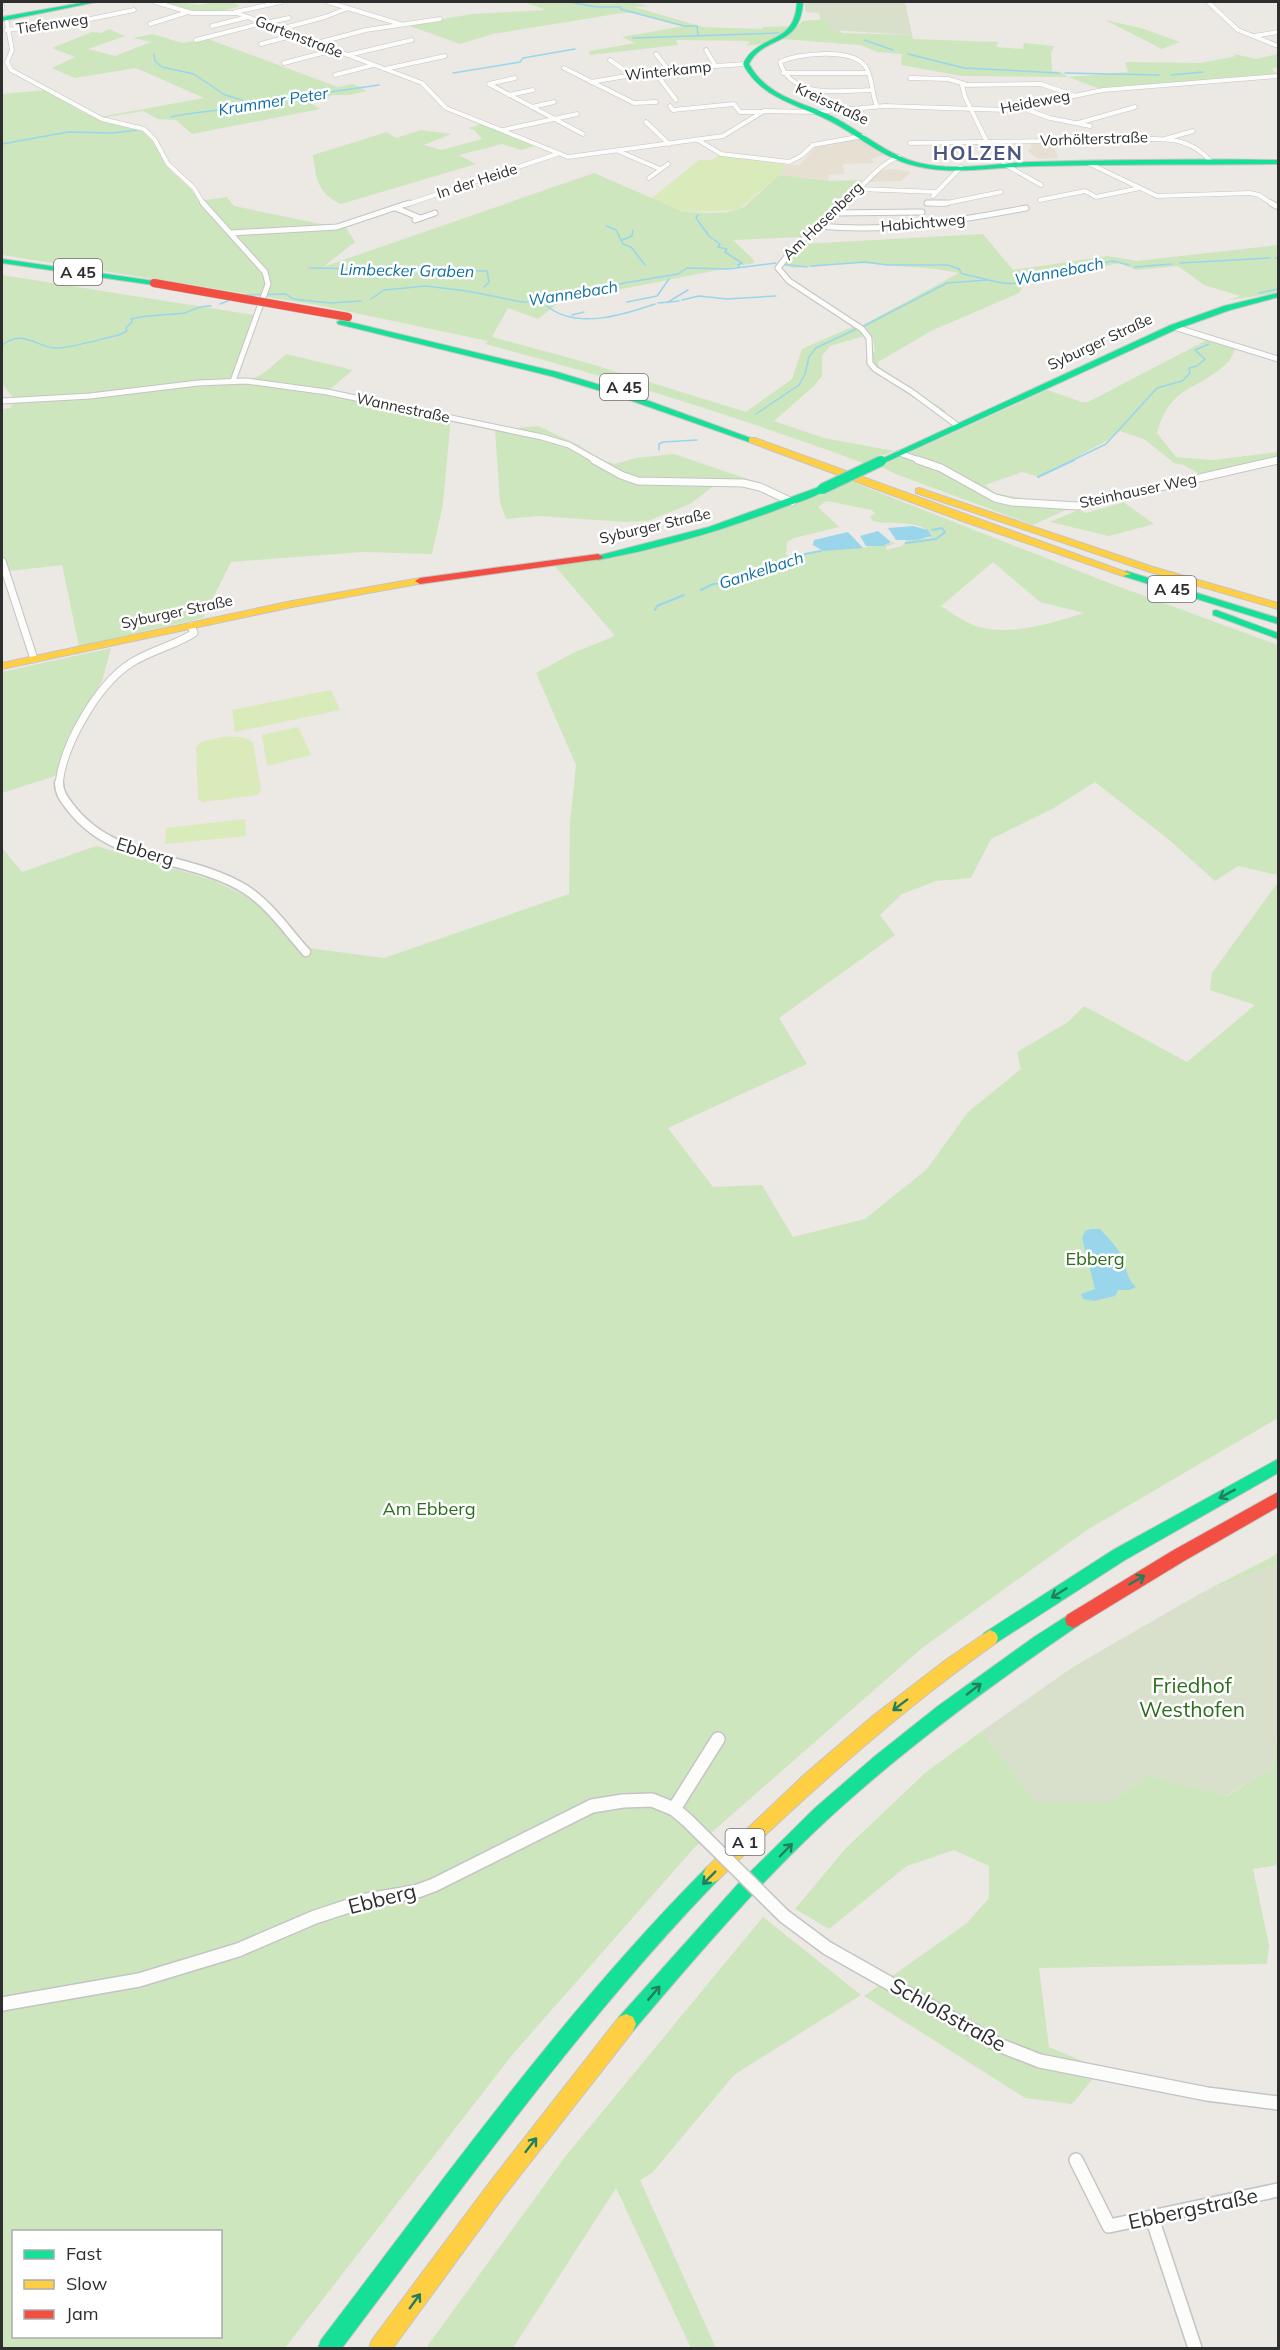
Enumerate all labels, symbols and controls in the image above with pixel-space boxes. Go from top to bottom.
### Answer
street label: Tiefenweg [15,9,89,38]
street label: Gartenstraße [253,11,346,62]
street label: Winterkamp [624,57,712,84]
street label: Kreisstraße [793,78,872,129]
water label: Krummer Peter [217,82,330,120]
street label: Heideweg [999,85,1071,118]
street label: Vorhölterstraße [1040,127,1148,150]
district label: HOLZEN [933,140,1023,165]
street label: In der Heide [434,159,519,202]
street label: Am Hasenberg [778,177,867,264]
street label: Habichtweg [880,209,966,236]
water label: Wannebach [1013,253,1105,289]
road number: A 45 [54,259,102,285]
water label: Limbecker Graben [340,259,474,281]
water label: Wannebach [527,276,619,310]
street label: Syburger Straße [1044,309,1155,374]
road number: A 45 [600,374,648,400]
street label: Wannestraße [355,388,452,427]
street label: Steinhauser Weg [1078,469,1198,512]
street label: Syburger Straße [598,504,712,548]
water label: Gankelbach [716,547,806,593]
road number: A 45 [1148,576,1196,602]
street label: Syburger Straße [119,590,234,633]
street label: Ebberg [113,832,177,871]
park label: Ebberg [1065,1247,1125,1270]
one-way arrow [1219,1488,1236,1500]
park label: Am Ebberg [383,1497,475,1520]
one-way arrow [1128,1574,1145,1586]
one-way arrow [1051,1587,1068,1599]
park label: Friedhof Westhofen [1139,1672,1245,1722]
one-way arrow [966,1682,982,1695]
one-way arrow [892,1699,908,1711]
road number: A 1 [726,1829,764,1855]
one-way arrow [779,1843,793,1858]
one-way arrow [702,1871,716,1886]
street label: Ebberg [345,1877,418,1919]
street label: Schloßstraße [886,1972,1011,2057]
one-way arrow [647,1985,660,2001]
one-way arrow [525,2137,538,2153]
street label: Ebbergstraße [1126,2182,1260,2234]
legend [12,2230,222,2338]
text: Fast [66,2242,102,2265]
text: Slow [66,2272,108,2295]
one-way arrow [409,2294,421,2310]
text: Jam [66,2302,99,2325]

